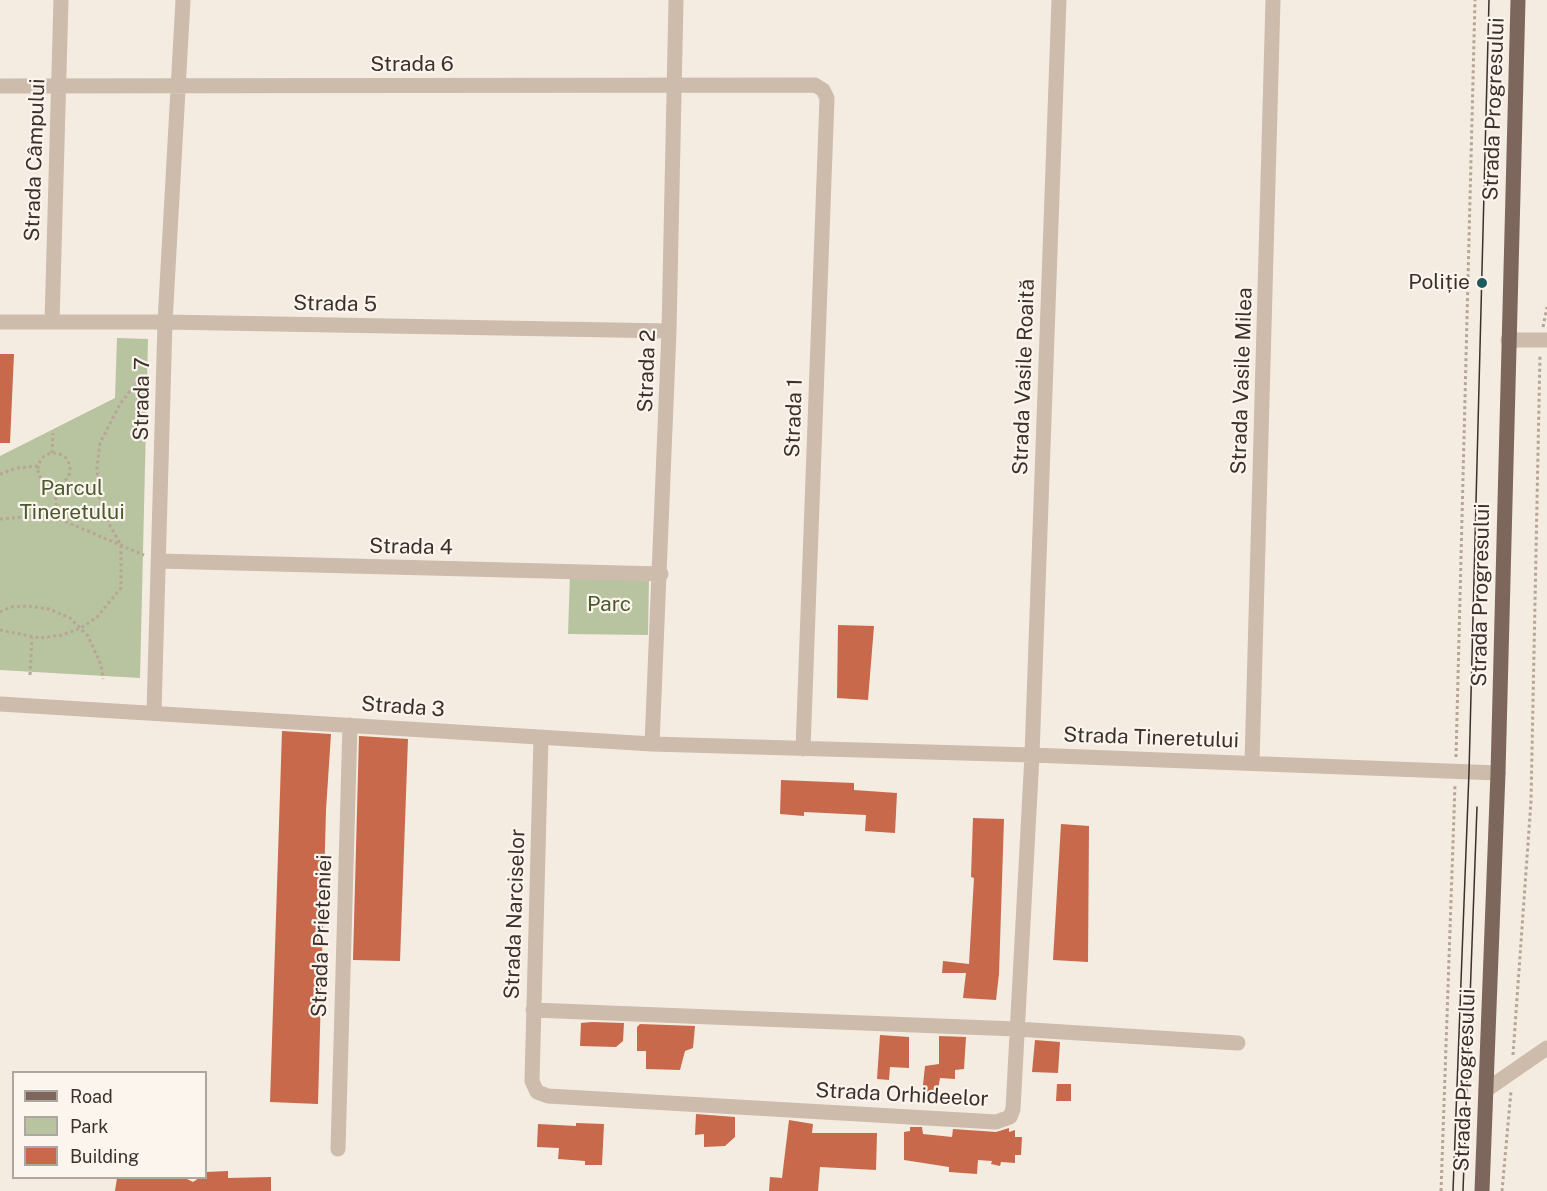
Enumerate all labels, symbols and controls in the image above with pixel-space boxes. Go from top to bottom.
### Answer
street label: Strada Progresului [1478,17,1510,201]
street label: Strada 6 [370,52,454,78]
street label: Strada Câmpului [20,78,50,242]
place label: Poliție [1408,270,1470,296]
marker: Poliție [1475,276,1489,290]
street label: Strada Vasile Roaită [1008,279,1040,475]
street label: Strada Vasile Milea [1226,287,1258,475]
street label: Strada 5 [293,291,377,317]
street label: Strada 2 [633,329,661,413]
street label: Strada 7 [129,357,155,441]
street label: Strada 1 [780,378,808,458]
park label: Parcul Tineretului [19,476,125,526]
street label: Strada Progresului [1467,503,1495,687]
street label: Strada 4 [369,534,453,560]
park label: Parc [587,592,631,618]
street label: Strada 3 [360,692,446,722]
street label: Strada Tineretului [1063,722,1239,754]
street label: Strada Narciselor [499,828,531,1000]
street label: Strada Prieteniei [307,854,337,1018]
street label: Strada Progresului [1449,988,1481,1172]
legend [12,1071,207,1179]
street label: Strada Orhideelor [815,1078,989,1112]
text: Road [70,1086,113,1107]
text: Park [70,1116,108,1137]
text: Building [70,1146,139,1167]

